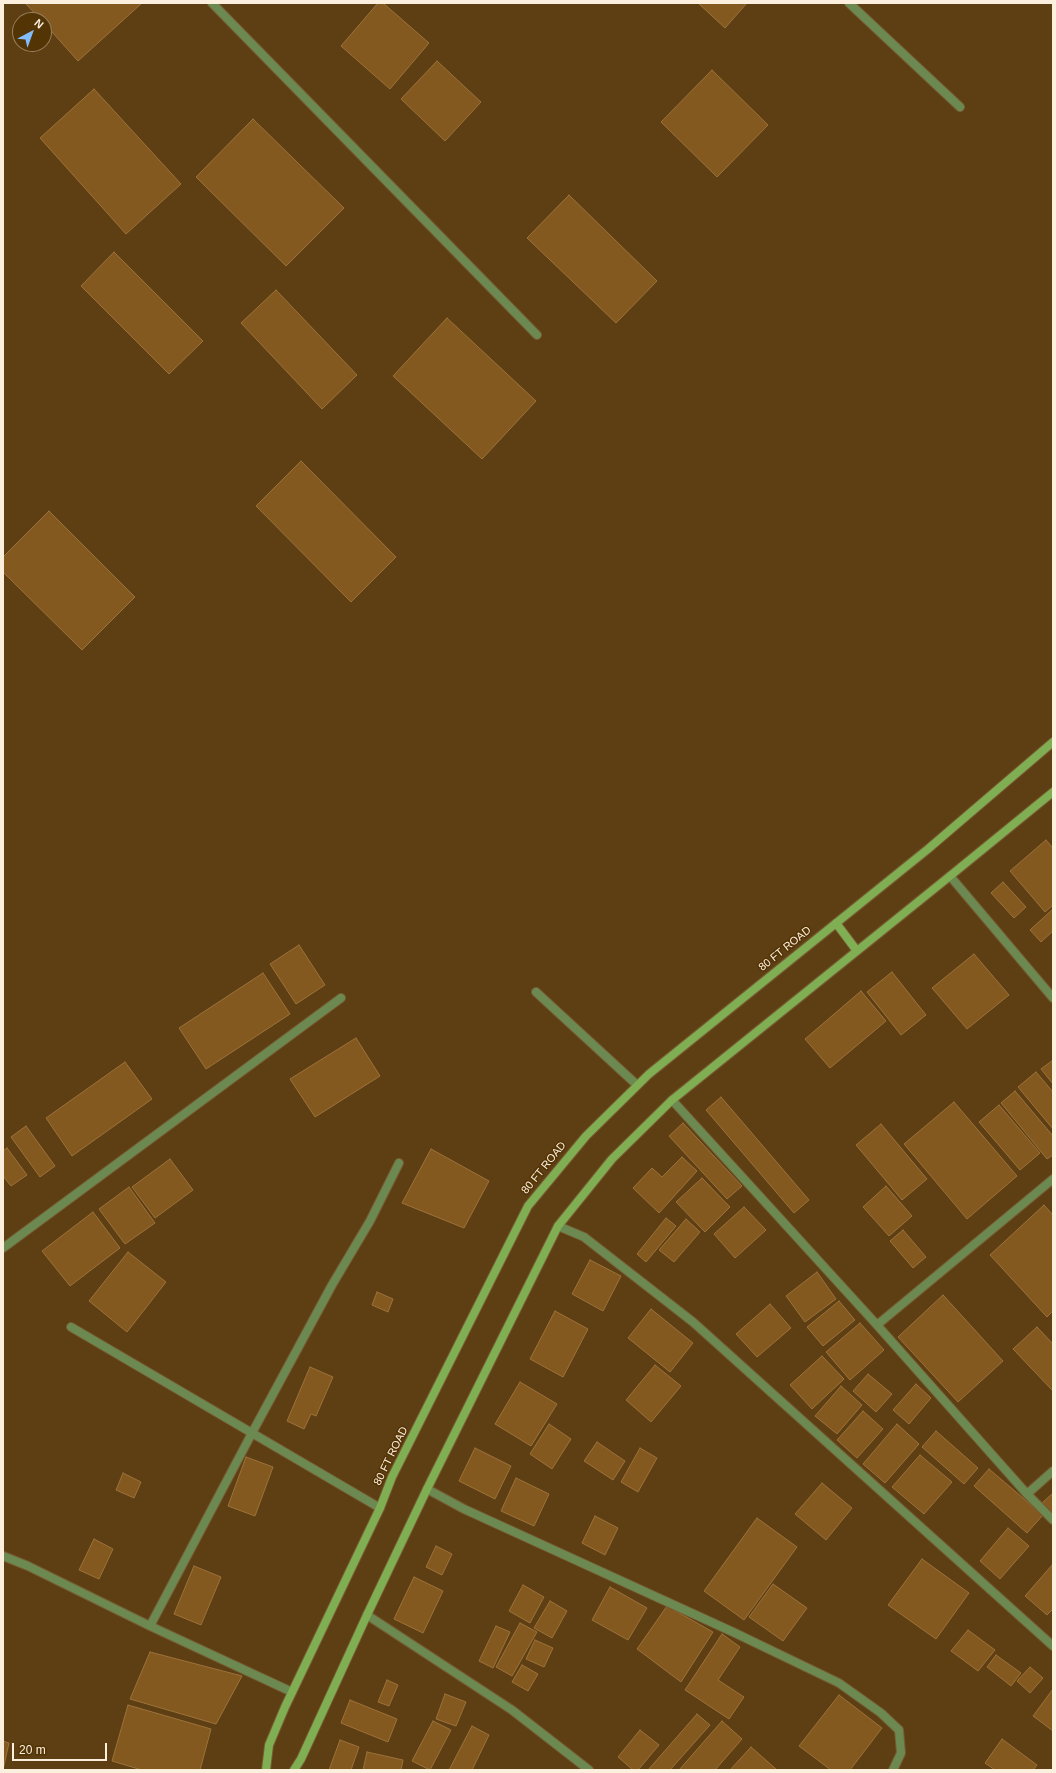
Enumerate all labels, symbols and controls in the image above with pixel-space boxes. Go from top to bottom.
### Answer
north arrow [12,12,52,52]
text: N [32,17,46,31]
street label: 80 FT ROAD [756,924,814,974]
street label: 80 FT ROAD [519,1139,569,1197]
street label: 80 FT ROAD [371,1425,411,1487]
scale bar [14,1735,109,1761]
text: 20 m [19,1743,46,1757]

